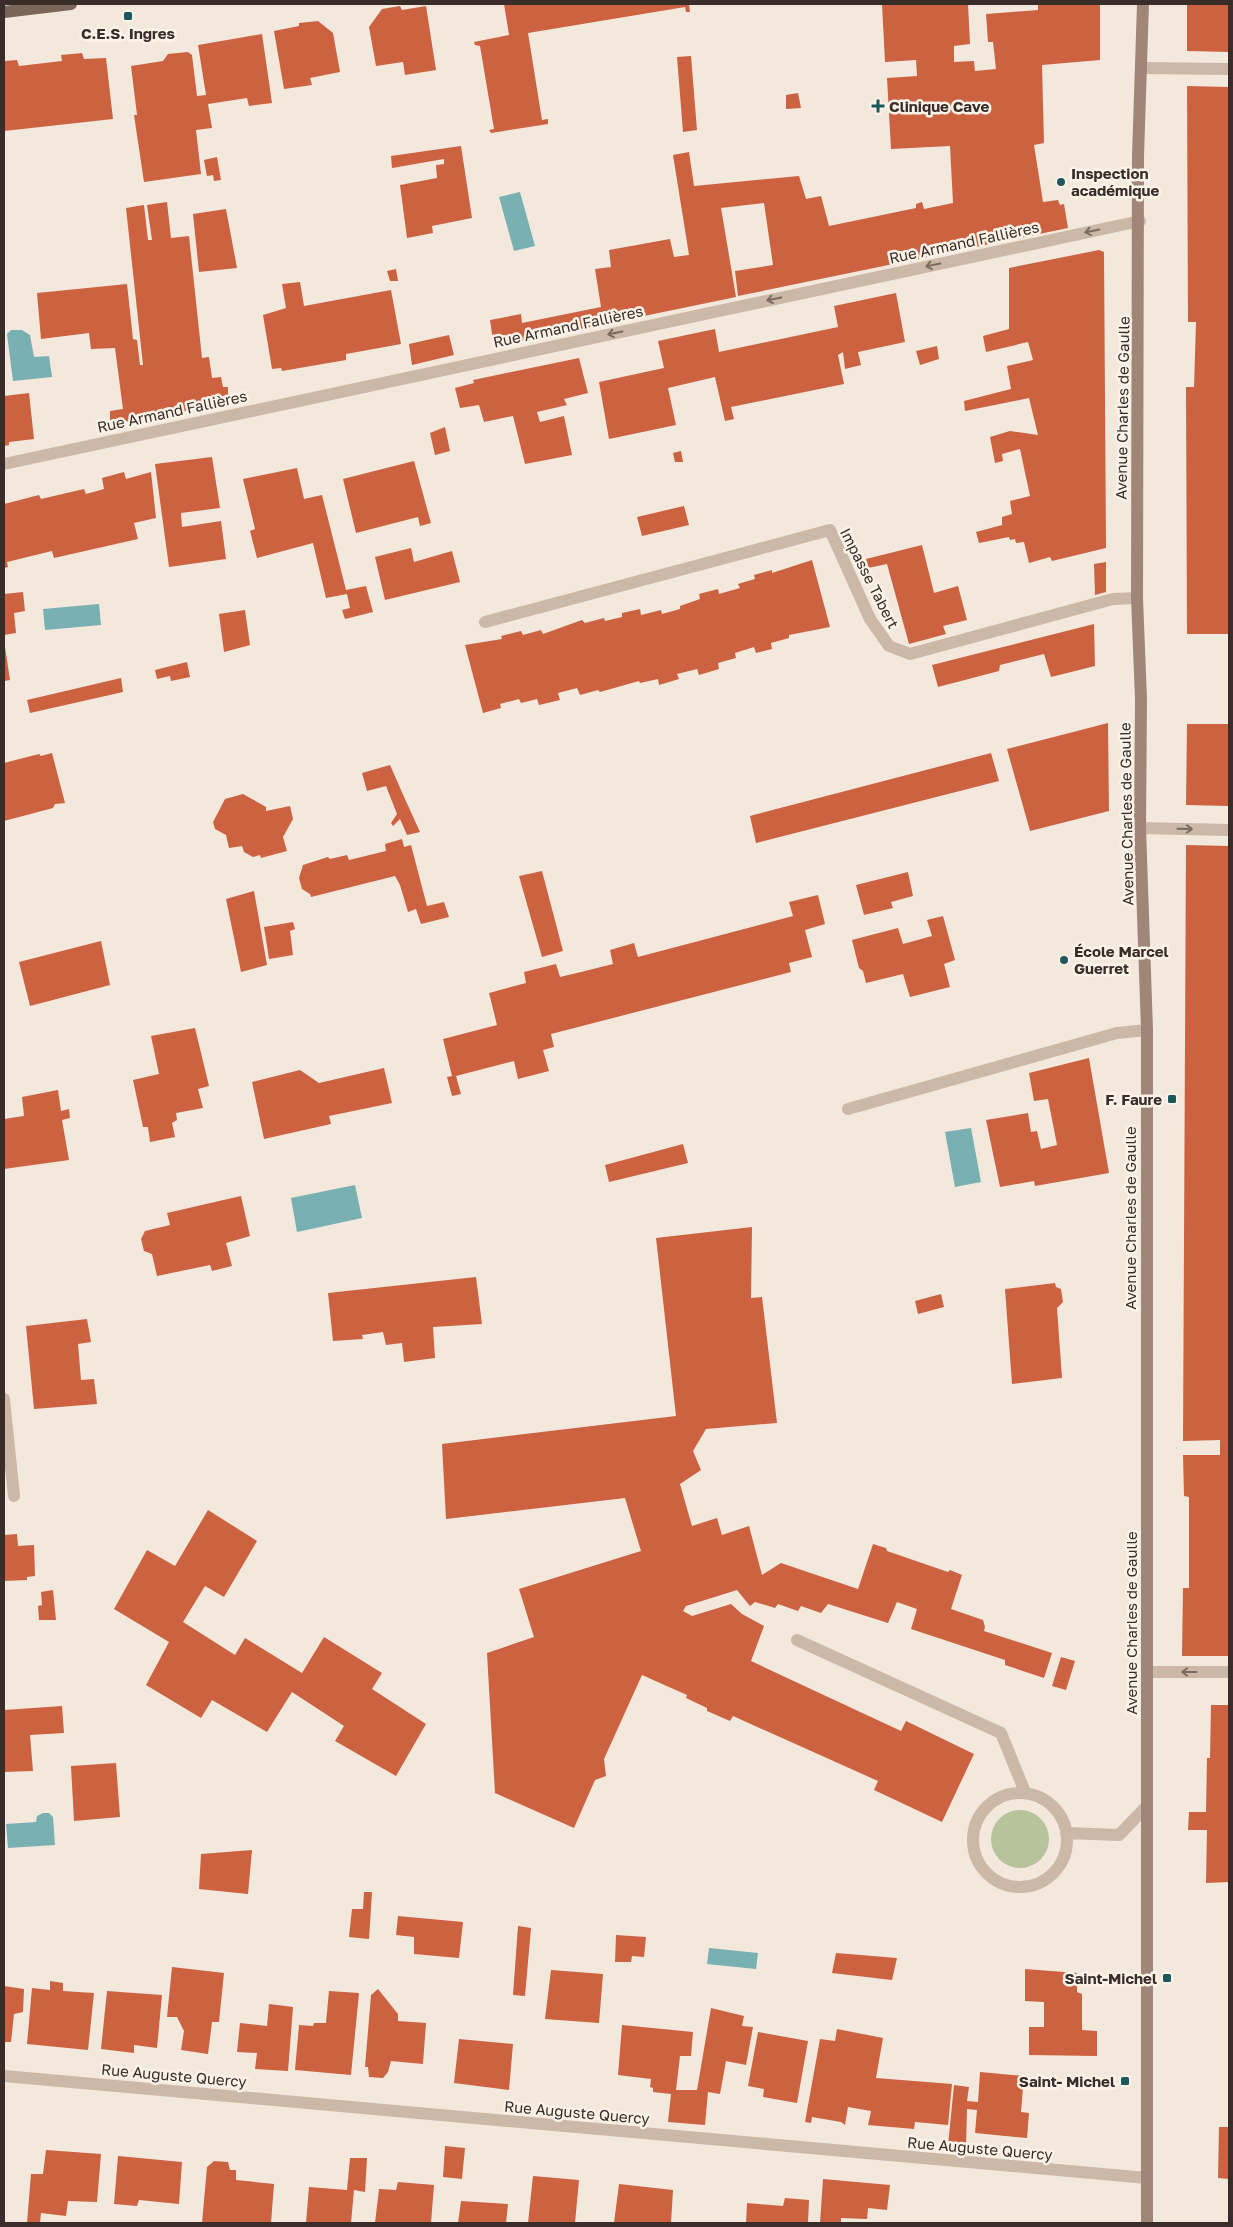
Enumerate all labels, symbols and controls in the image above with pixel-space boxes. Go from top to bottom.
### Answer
marker: C.E.S. Ingres [122,10,134,22]
place label: C.E.S. Ingres [81,24,175,42]
place label: Clinique Cave [889,97,990,115]
marker: Clinique Cave [871,99,885,113]
place label: Inspection académique [1071,164,1159,199]
marker: Inspection académique [1055,176,1067,188]
street label: Rue Armand Fallières [887,217,1041,267]
one-way arrow [1085,227,1101,236]
one-way arrow [926,261,942,270]
one-way arrow [767,295,783,304]
street label: Rue Armand Fallières [491,301,645,351]
street label: Avenue Charles de Gaulle [1111,316,1133,500]
one-way arrow [608,329,624,338]
street label: Rue Armand Fallières [95,386,249,436]
street label: Impasse Tabert [837,525,903,631]
street label: Avenue Charles de Gaulle [1115,722,1137,906]
one-way arrow [1176,824,1193,834]
place label: École Marcel Guerret [1074,942,1169,977]
marker: École Marcel Guerret [1058,954,1070,966]
place label: F. Faure [1105,1090,1162,1108]
marker: F. Faure [1166,1093,1178,1105]
street label: Avenue Charles de Gaulle [1121,1126,1139,1310]
street label: Avenue Charles de Gaulle [1122,1531,1140,1715]
one-way arrow [1181,1667,1197,1677]
place label: Saint-Michel [1065,1969,1157,1987]
marker: Saint-Michel [1161,1972,1173,1984]
street label: Rue Auguste Quercy [101,2060,248,2090]
place label: Saint- Michel [1019,2072,1115,2090]
marker: Saint- Michel [1119,2075,1131,2087]
street label: Rue Auguste Quercy [504,2097,651,2127]
street label: Rue Auguste Quercy [907,2133,1054,2163]

